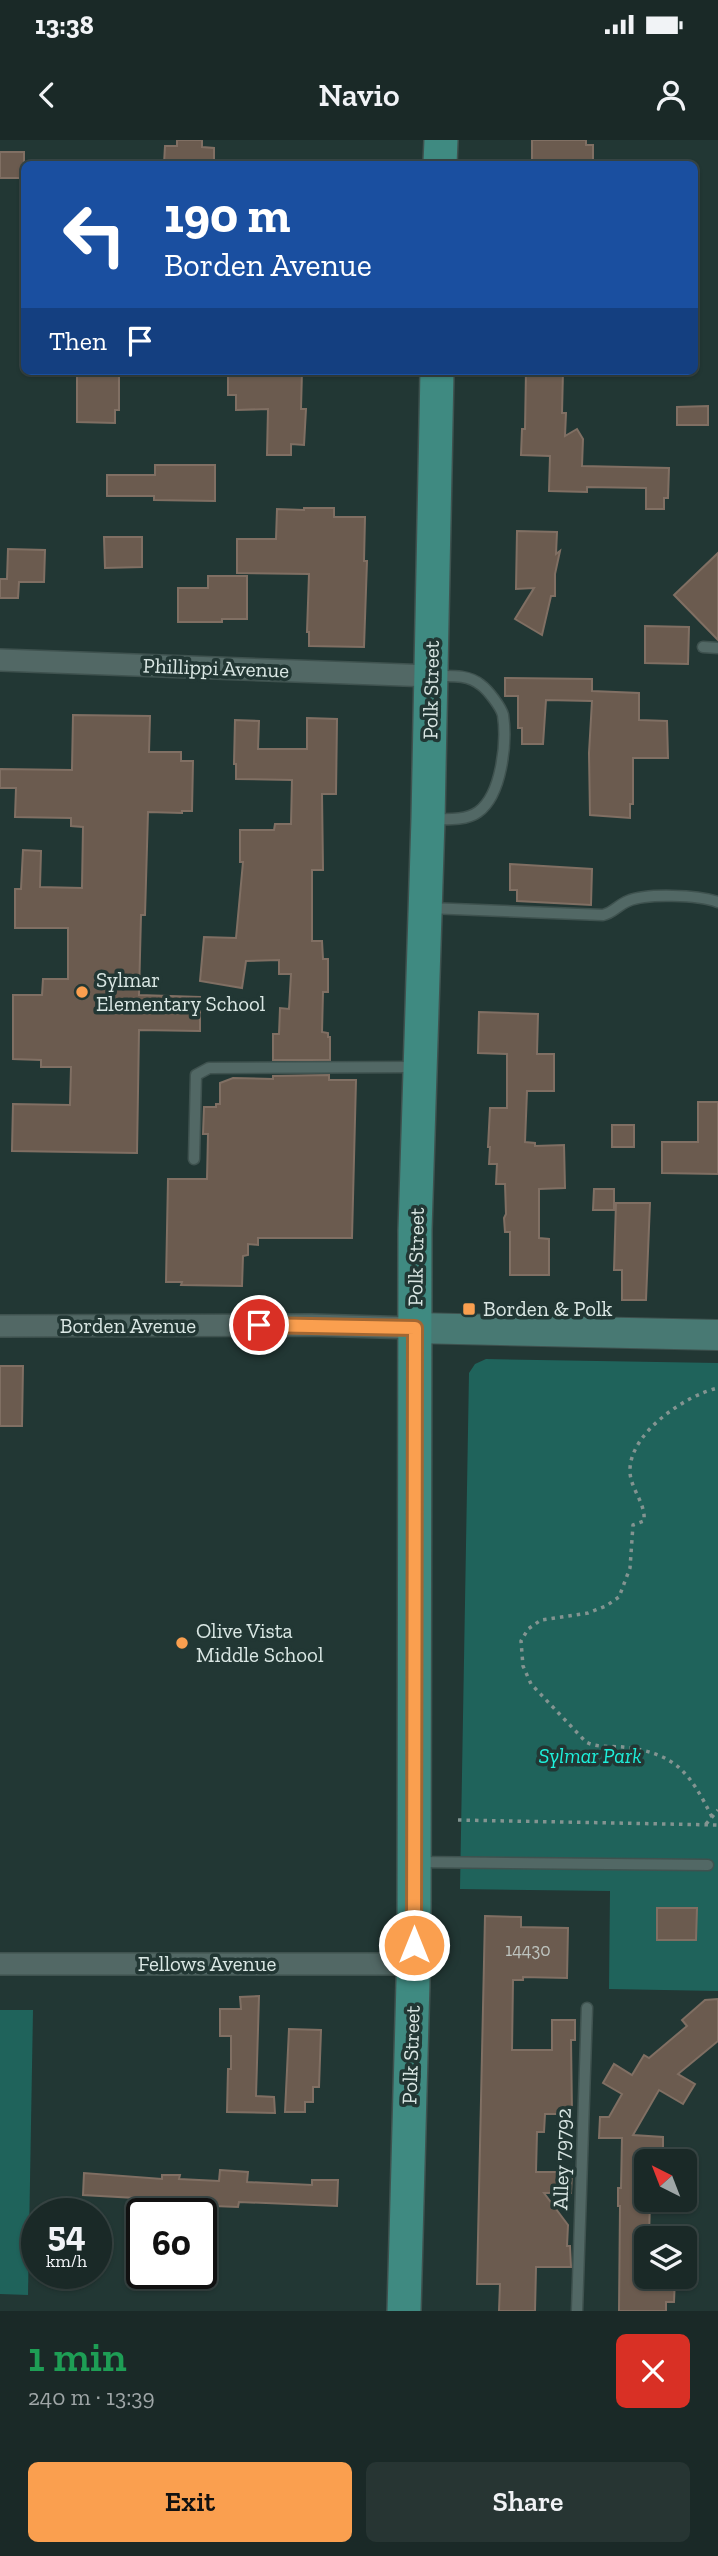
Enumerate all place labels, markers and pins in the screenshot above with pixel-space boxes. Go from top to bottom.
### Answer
place label: Sylmar Elementary School [96,967,266,1016]
marker: Sylmar Elementary School [74,984,90,1000]
pin [229,1295,289,1355]
place label: Borden & Polk [483,1296,613,1321]
marker: Borden & Polk [461,1301,477,1317]
place label: Olive Vista Middle School [196,1618,324,1667]
marker: Olive Vista Middle School [174,1635,190,1651]

